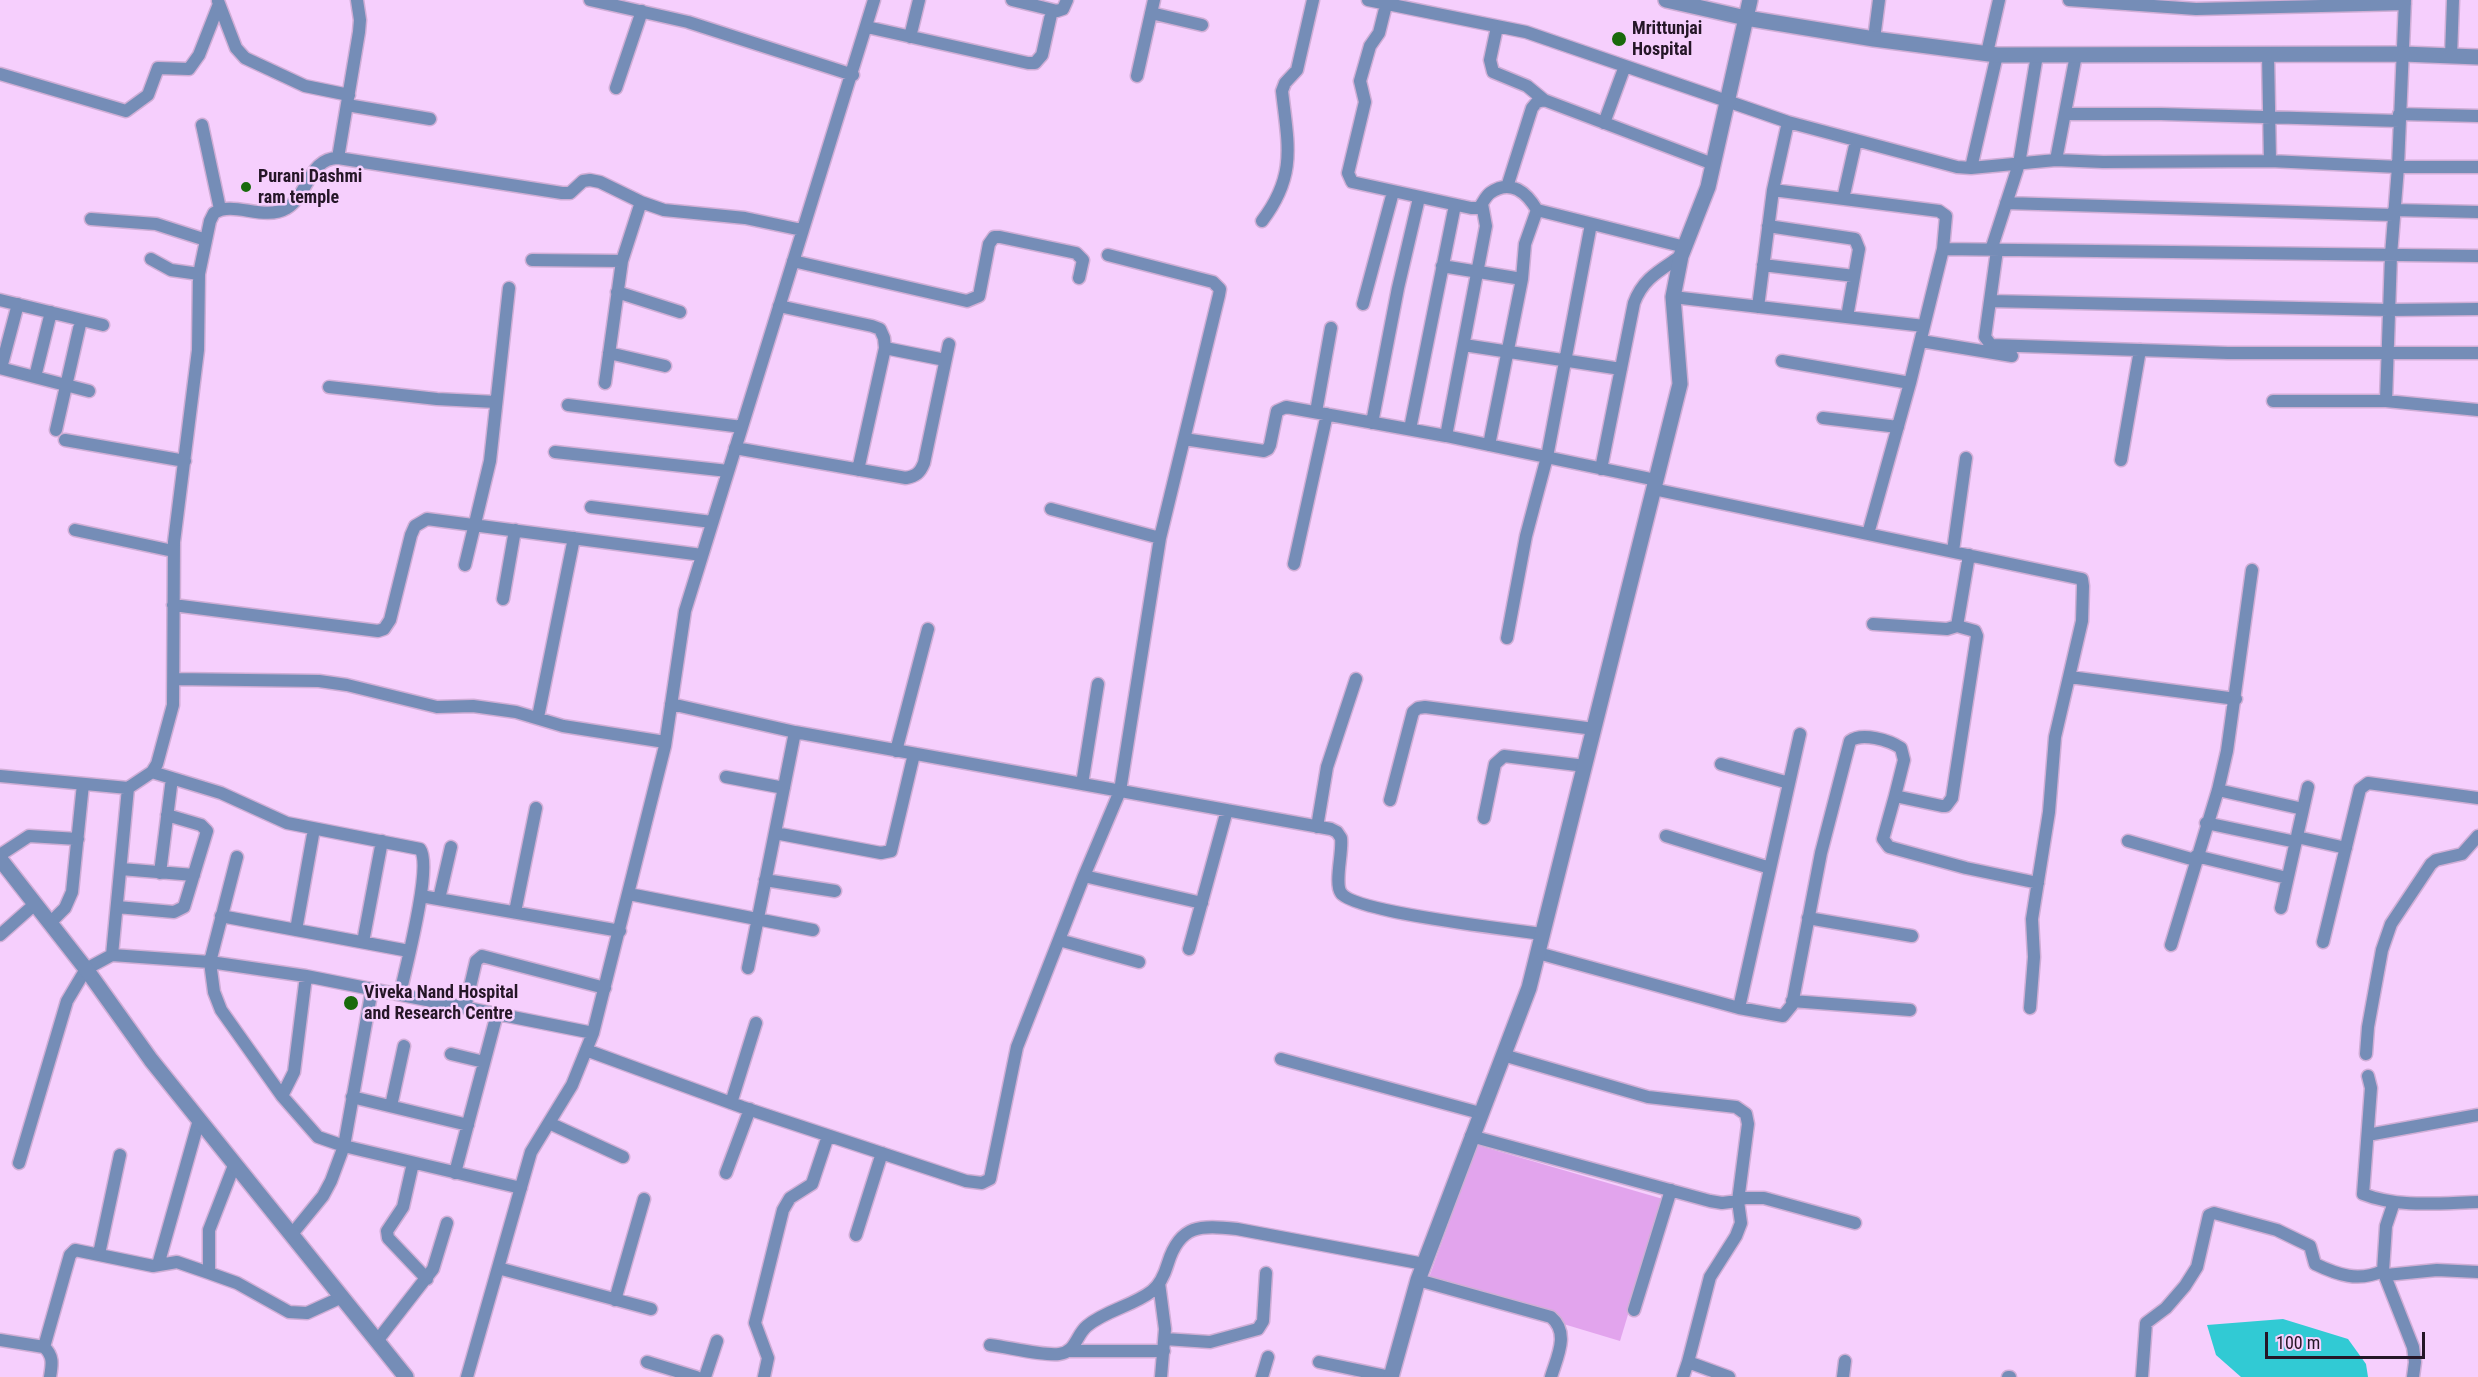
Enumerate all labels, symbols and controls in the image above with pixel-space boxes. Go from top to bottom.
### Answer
place label: Mrittunjai Hospital [1632,18,1702,60]
marker: Mrittunjai Hospital [1610,30,1628,48]
place label: Purani Dashmi ram temple [258,166,362,208]
marker: Purani Dashmi ram temple [239,180,253,194]
place label: Viveka Nand Hospital and Research Centre [364,982,518,1024]
marker: Viveka Nand Hospital and Research Centre [342,994,360,1012]
scale bar [2268,1320,2428,1358]
text: 100 m [2276,1332,2320,1353]

